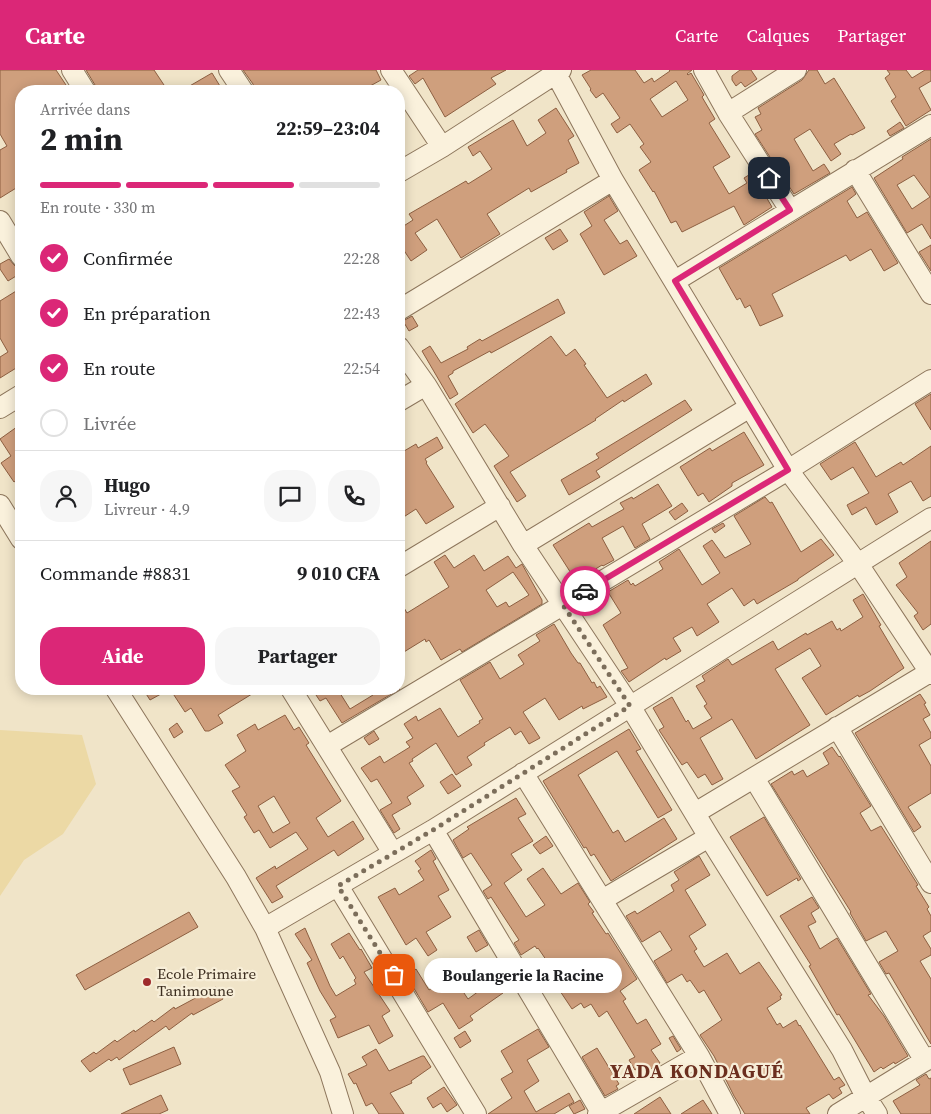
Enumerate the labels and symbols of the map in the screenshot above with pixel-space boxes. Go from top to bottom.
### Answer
pin [748,157,790,199]
courier [560,566,610,616]
pin [373,954,415,996]
callout: Boulangerie la Racine [424,958,622,992]
place label: Ecole Primaire Tanimoune [157,963,256,1001]
marker: Ecole Primaire Tanimoune [141,976,153,988]
district label: YADA KONDAGUÉ [610,1057,784,1085]

